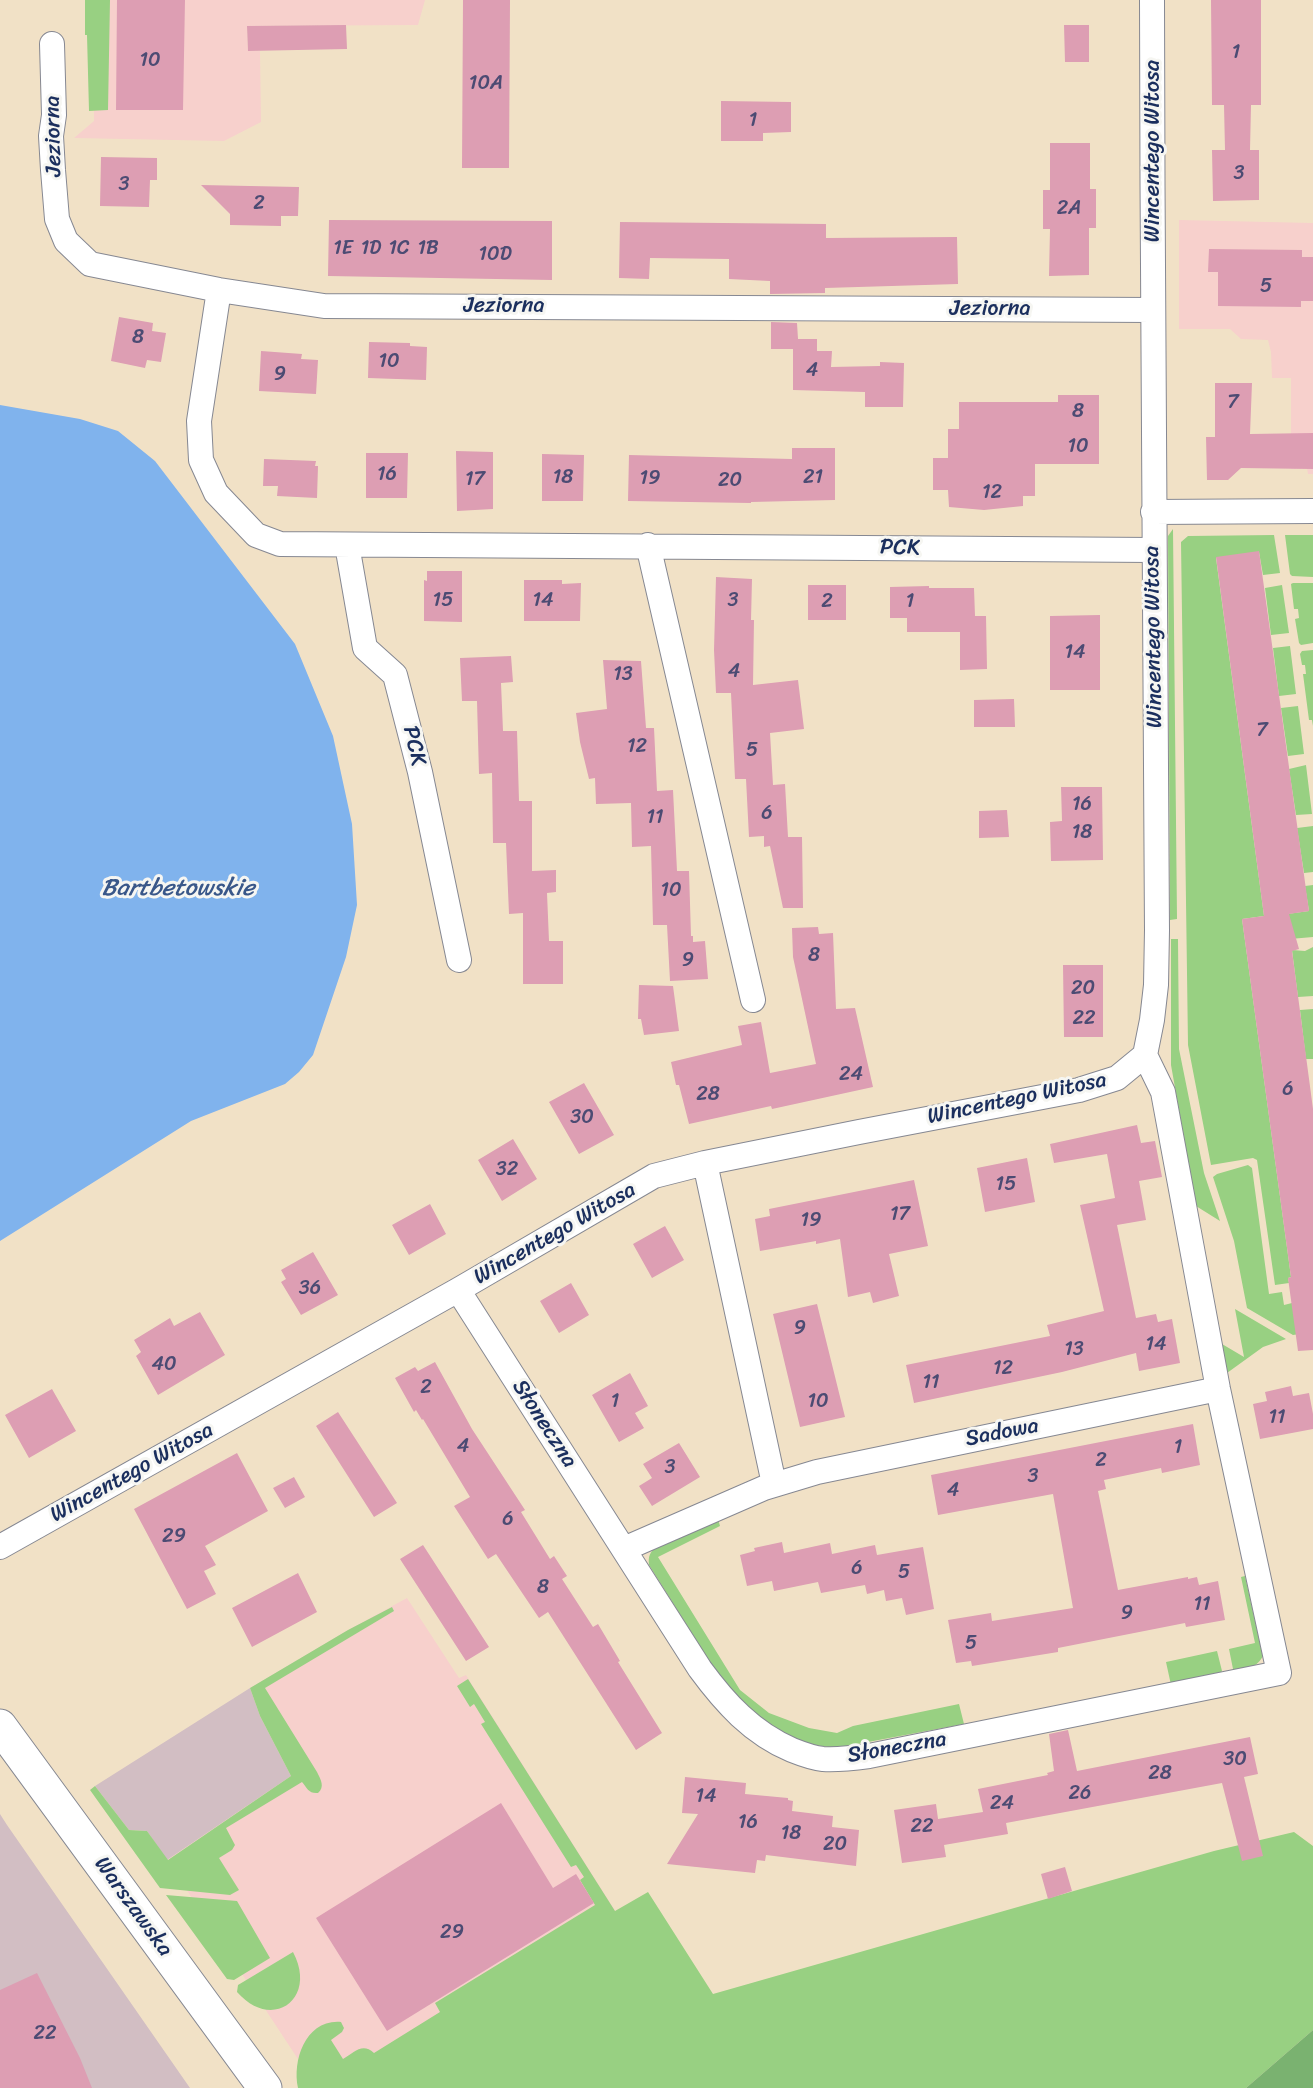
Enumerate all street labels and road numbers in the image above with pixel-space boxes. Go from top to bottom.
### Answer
street label: Wincentego Witosa [1140,60,1166,242]
street label: Jeziorna [40,95,68,177]
street label: Jeziorna [463,293,545,319]
street label: Jeziorna [949,296,1031,322]
street label: PCK [880,534,920,562]
street label: Wincentego Witosa [1139,546,1169,728]
street label: PCK [396,723,432,769]
street label: Wincentego Witosa [925,1067,1109,1131]
street label: Wincentego Witosa [469,1177,641,1291]
street label: Słoneczna [506,1375,582,1473]
street label: Sadowa [963,1413,1041,1453]
street label: Wincentego Witosa [46,1417,218,1529]
street label: Słoneczna [846,1726,948,1770]
street label: Warszawska [88,1852,178,1962]

